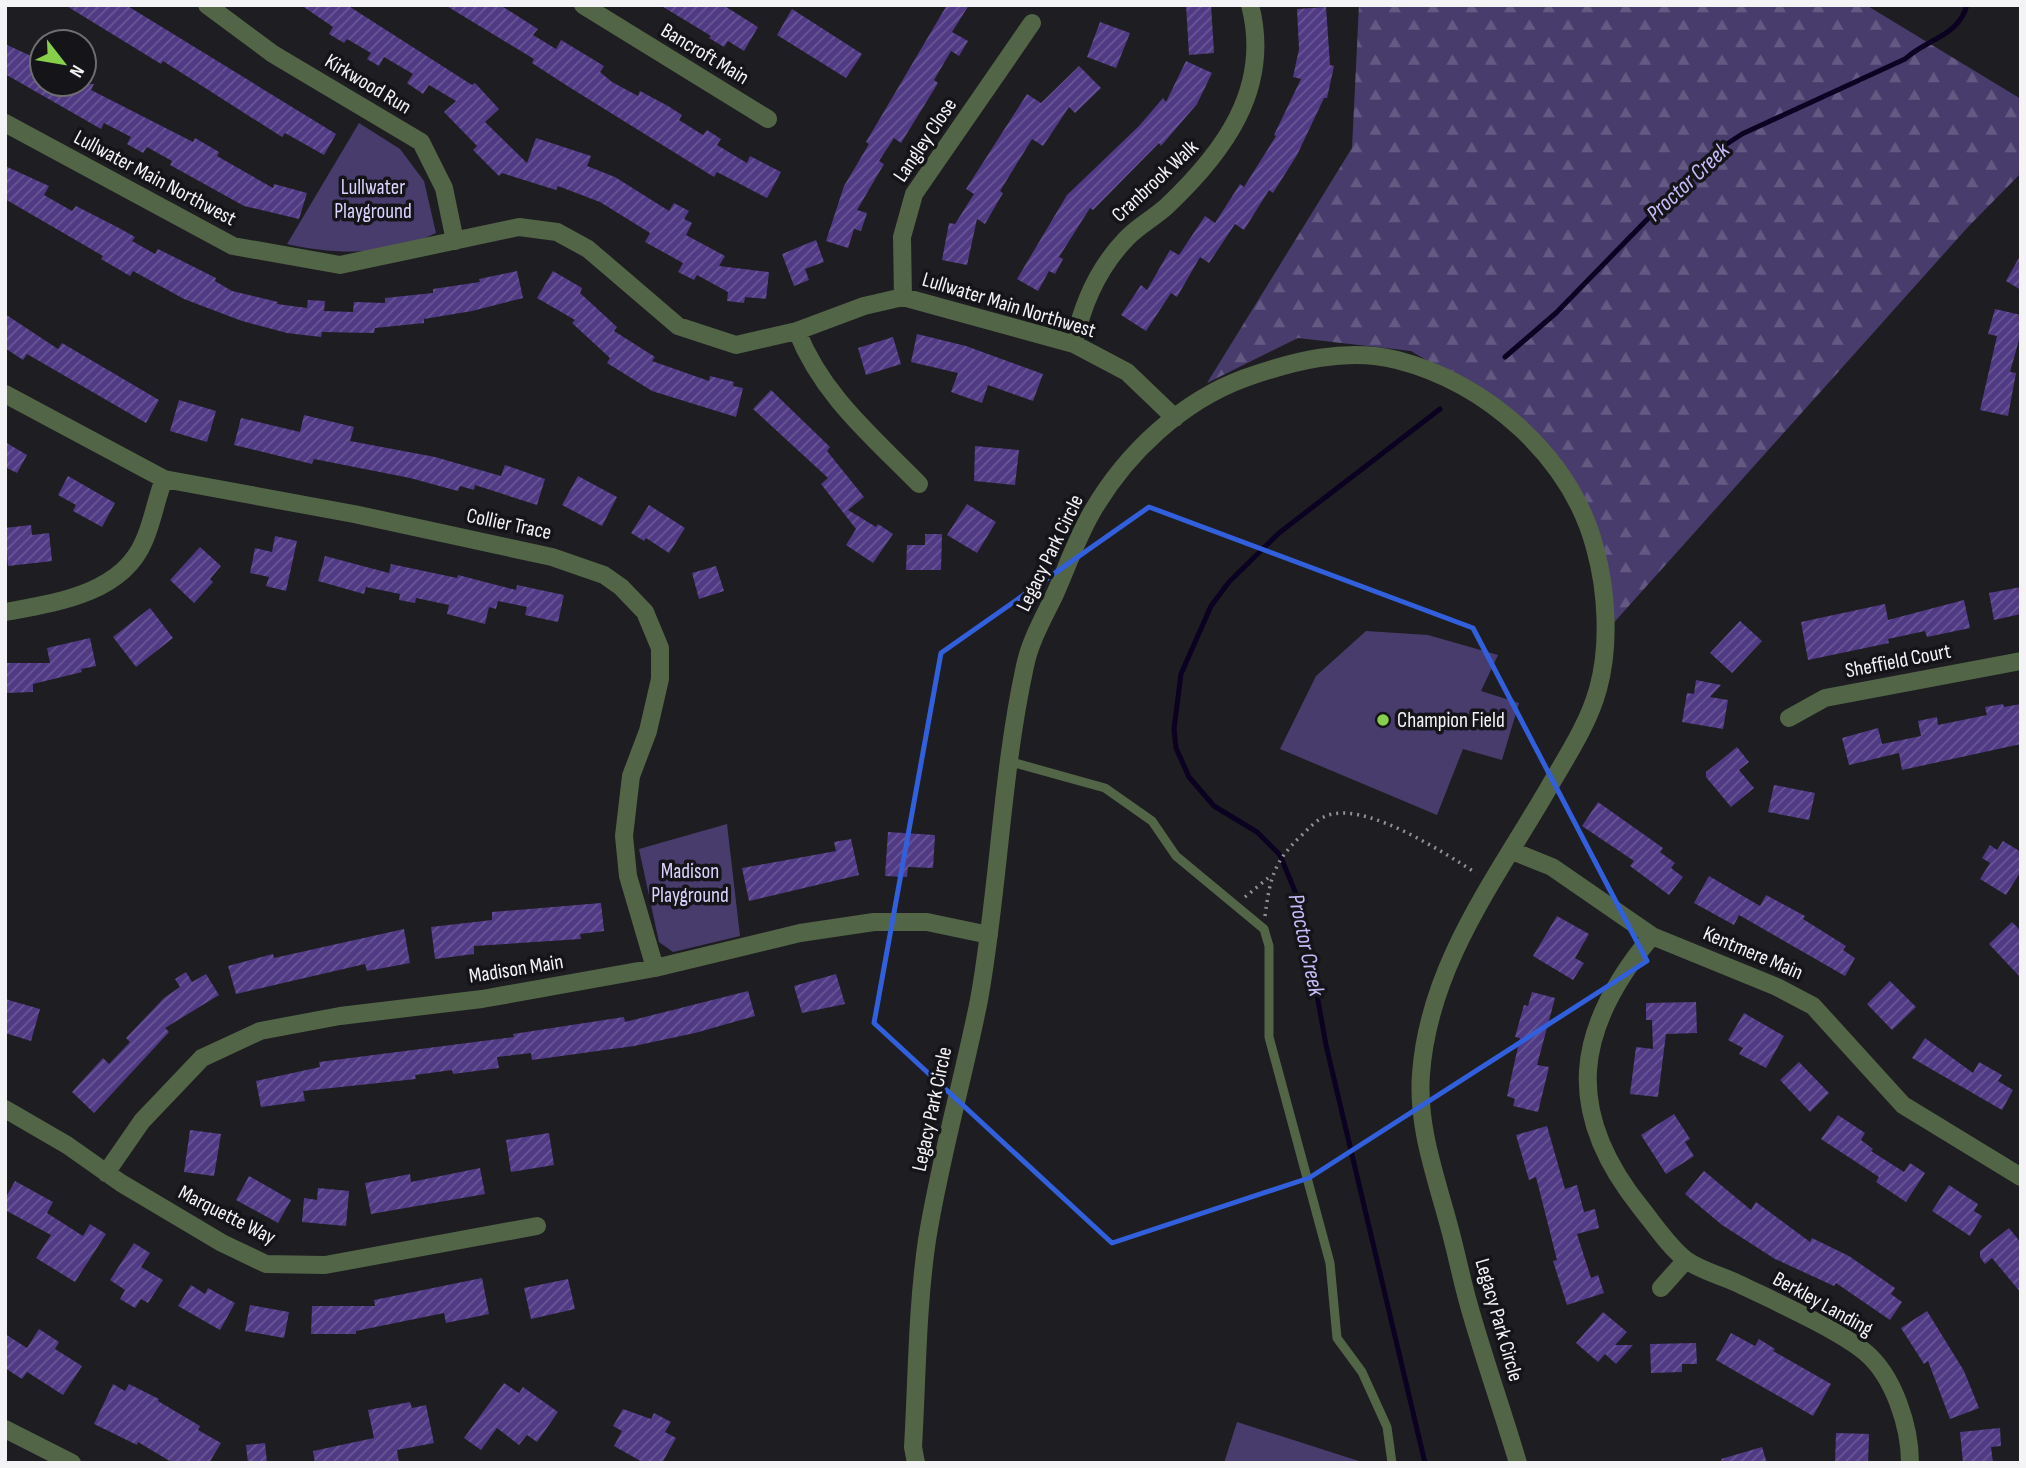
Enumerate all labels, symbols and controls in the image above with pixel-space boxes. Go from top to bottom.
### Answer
street label: Bancroft Main [656,18,754,90]
north arrow [28,28,98,98]
street label: Kirkwood Run [320,48,416,120]
text: N [64,61,89,81]
street label: Langley Close [888,93,962,187]
street label: Lullwater Main Northwest [70,125,240,231]
street label: Cranbrook Walk [1107,135,1203,227]
water label: Proctor Creek [1641,135,1736,228]
park label: Lullwater Playground [334,175,412,224]
street label: Lullwater Main Northwest [919,267,1099,343]
street label: Legacy Park Circle [1011,491,1089,615]
street label: Collier Trace [464,503,554,545]
street label: Sheffield Court [1843,639,1953,683]
place label: Champion Field [1397,708,1505,733]
marker: Champion Field [1375,712,1391,728]
park label: Madison Playground [651,859,729,908]
water label: Proctor Creek [1282,891,1331,1000]
street label: Kentmere Main [1699,921,1807,985]
street label: Madison Main [467,949,565,989]
street label: Legacy Park Circle [907,1045,957,1173]
street label: Marquette Way [174,1180,280,1250]
street label: Legacy Park Circle [1470,1256,1528,1384]
street label: Berkley Landing [1769,1266,1877,1342]

